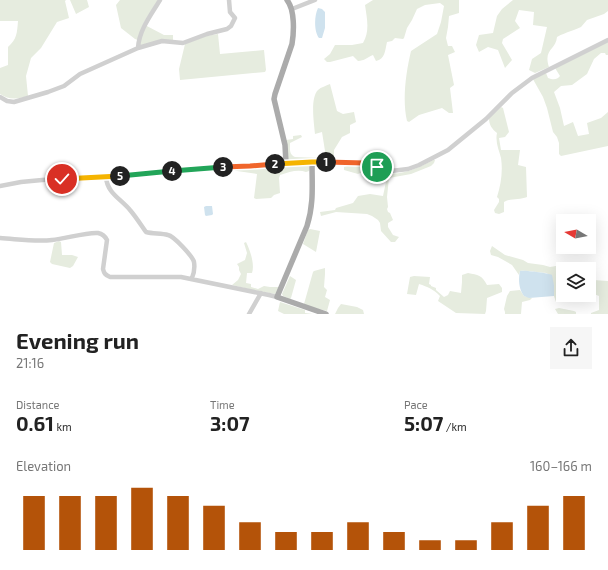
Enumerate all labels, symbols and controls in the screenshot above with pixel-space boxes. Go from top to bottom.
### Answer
pin [360,150,394,184]
pin: 1 [316,152,336,172]
pin: 2 [265,154,285,174]
text: 1 [324,155,328,168]
icon: arrive [366,156,388,178]
pin: 3 [213,157,233,177]
text: 2 [272,157,278,170]
text: 3 [220,160,226,173]
pin: 4 [162,161,182,181]
pin [45,162,79,196]
text: 4 [168,164,176,177]
pin: 5 [110,166,130,186]
icon: check [51,168,73,190]
text: 5 [117,169,123,182]
north arrow [556,214,596,254]
map controls [556,214,596,302]
button: layers [556,262,596,302]
text: Evening run [16,327,139,353]
button: share [550,327,592,369]
text: 21:16 [16,355,44,371]
text: Distance [16,398,59,411]
text: Time [210,398,235,411]
text: Pace [404,398,428,411]
text: 0.61 [16,411,54,435]
text: 3:07 [210,411,250,435]
text: 5:07 [404,411,443,435]
text: km [54,420,72,433]
text: /km [443,420,467,433]
text: Elevation [16,458,71,474]
text: 160–166 m [530,458,592,474]

